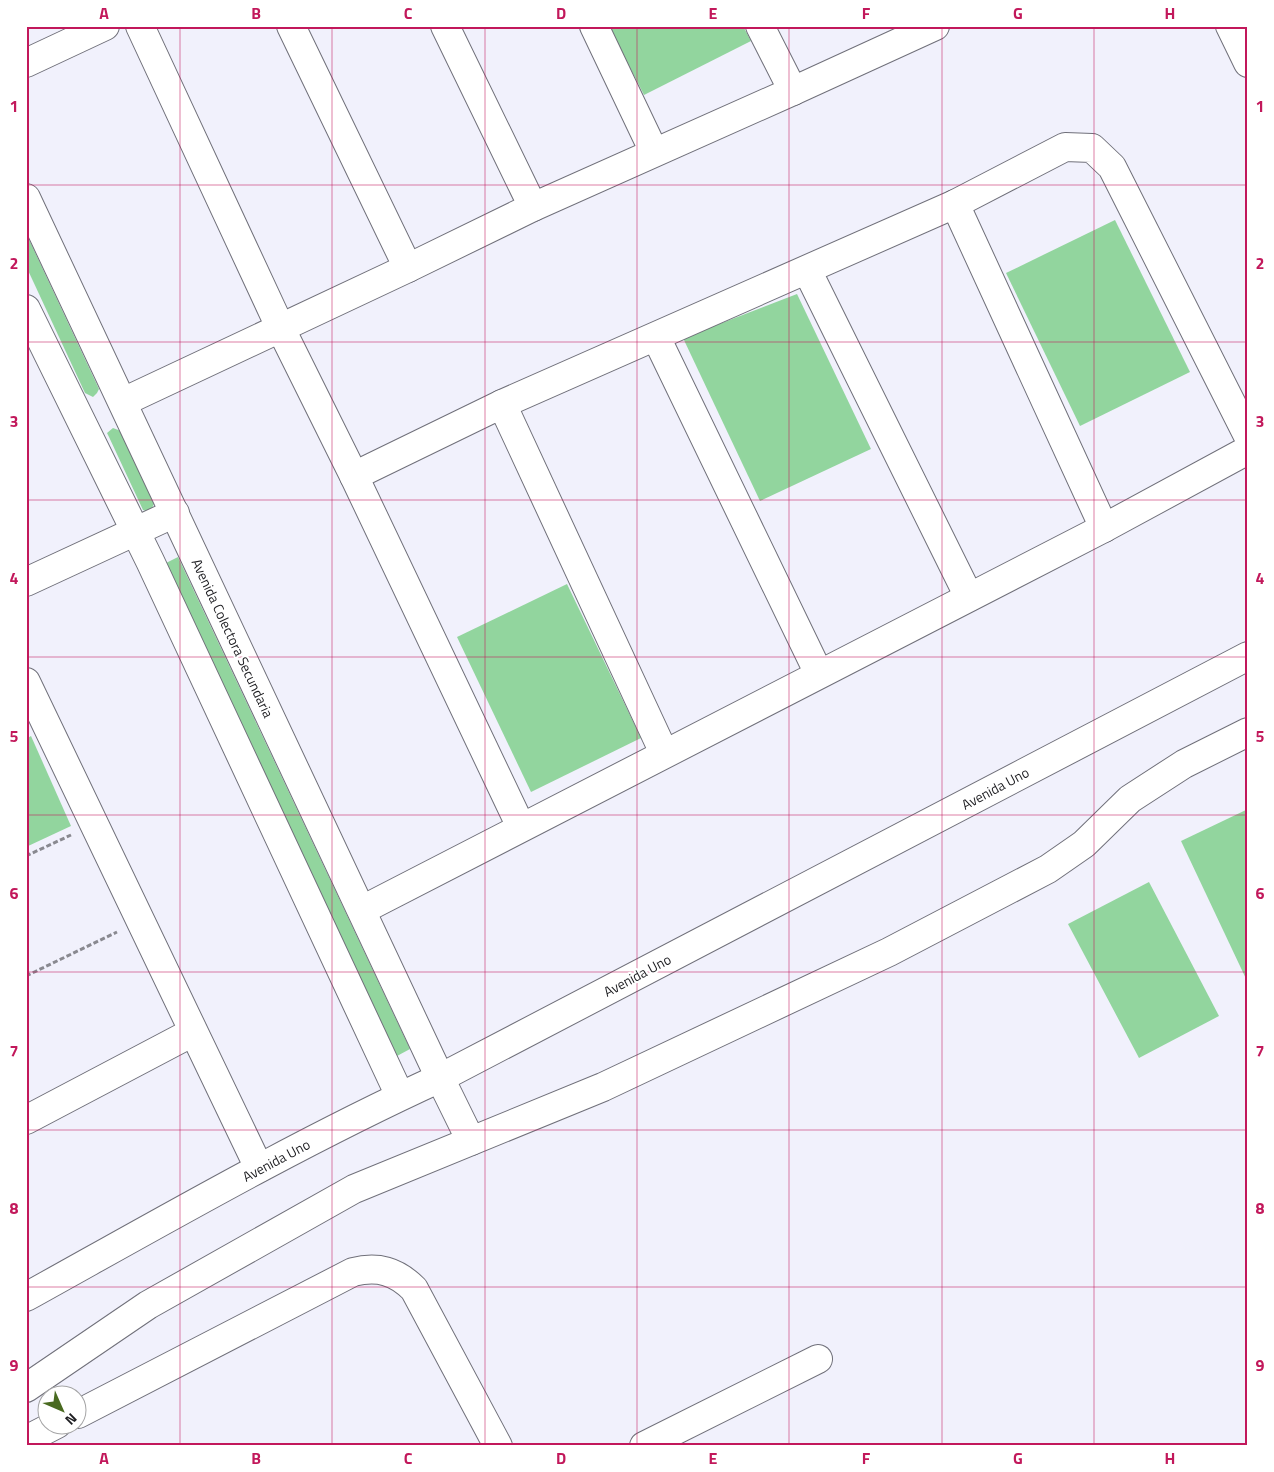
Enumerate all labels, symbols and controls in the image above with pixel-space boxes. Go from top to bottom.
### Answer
text: A [99,1,109,25]
text: B [251,1,261,25]
text: C [404,1,413,25]
text: D [556,1,566,25]
text: E [709,1,718,25]
text: F [862,1,871,25]
text: G [1013,1,1023,25]
text: H [1165,1,1175,25]
text: 1 [10,94,18,118]
text: 1 [1256,94,1264,118]
text: 2 [10,251,18,275]
text: 2 [1256,251,1264,275]
text: 3 [10,409,18,433]
text: 3 [1256,409,1264,433]
street label: Avenida Colectora Secundaria [187,555,279,721]
text: 4 [10,566,19,590]
text: 4 [1256,566,1265,590]
text: 5 [10,724,19,748]
text: 5 [1256,724,1265,748]
street label: Avenida Uno [957,761,1033,815]
text: 6 [10,881,19,905]
text: 6 [1256,881,1265,905]
street label: Avenida Uno [599,948,675,1002]
text: 7 [10,1039,18,1063]
text: 7 [1256,1039,1264,1063]
street label: Avenida Uno [238,1133,314,1187]
text: 8 [10,1196,19,1220]
text: 8 [1256,1196,1265,1220]
text: 9 [10,1353,19,1377]
text: 9 [1256,1353,1265,1377]
north arrow [38,1384,88,1434]
text: N [61,1409,82,1430]
text: A [99,1446,109,1470]
text: B [251,1446,261,1470]
text: C [404,1446,413,1470]
text: D [556,1446,566,1470]
text: E [709,1446,718,1470]
text: F [862,1446,871,1470]
text: G [1013,1446,1023,1470]
text: H [1165,1446,1175,1470]

